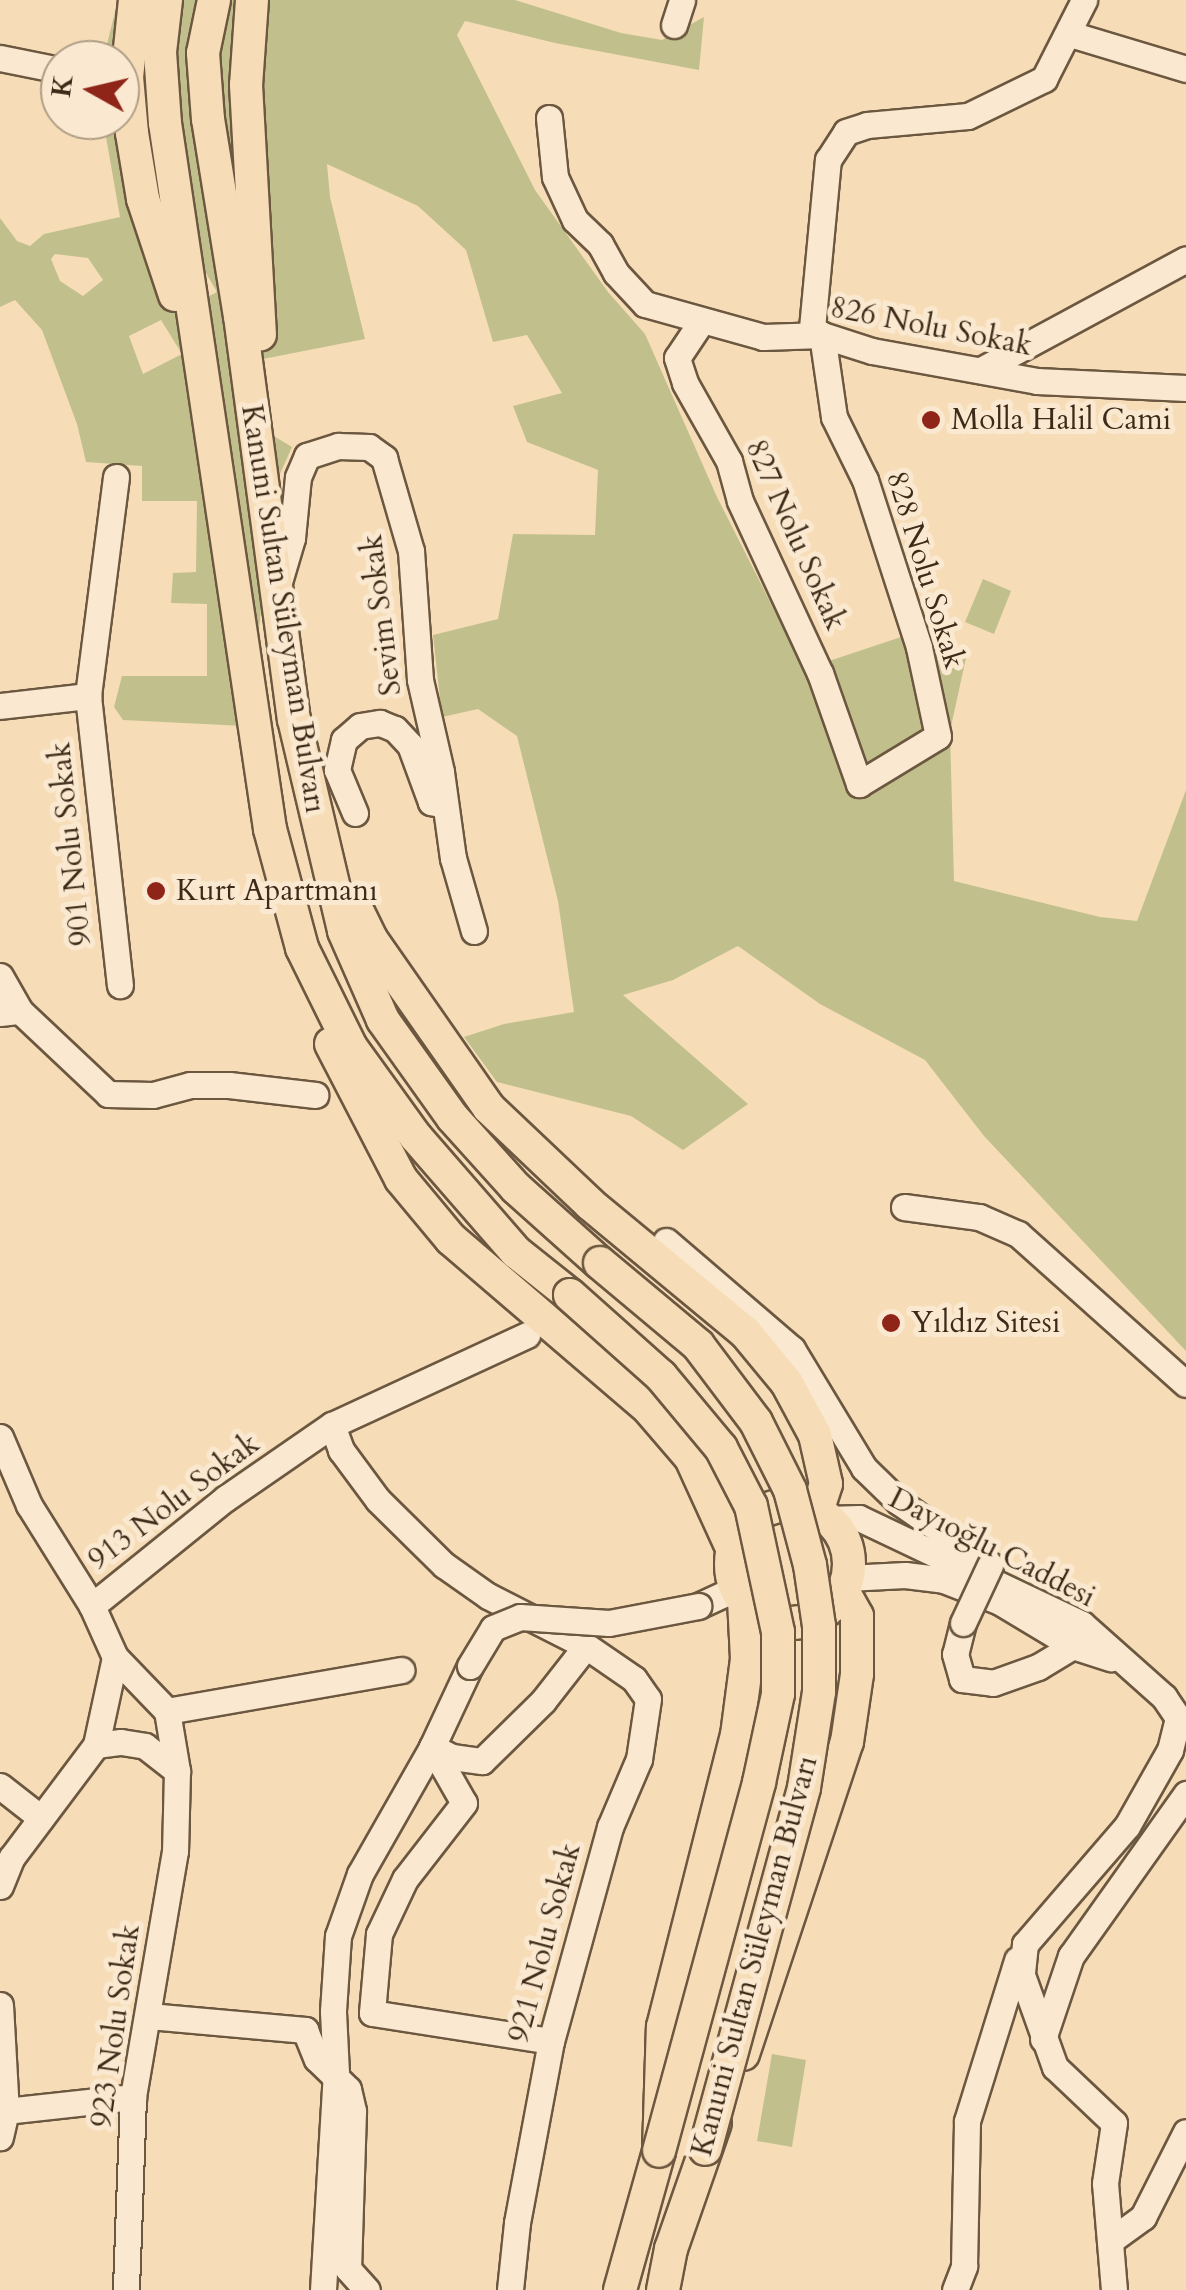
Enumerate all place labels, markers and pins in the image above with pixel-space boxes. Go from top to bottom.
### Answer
place label: Molla Halil Cami [951,402,1171,438]
marker: Molla Halil Cami [920,409,942,431]
place label: Kurt Apartmanı [176,873,378,909]
marker: Kurt Apartmanı [145,880,167,902]
place label: Yıldız Sitesi [911,1305,1060,1341]
marker: Yıldız Sitesi [880,1312,902,1334]

